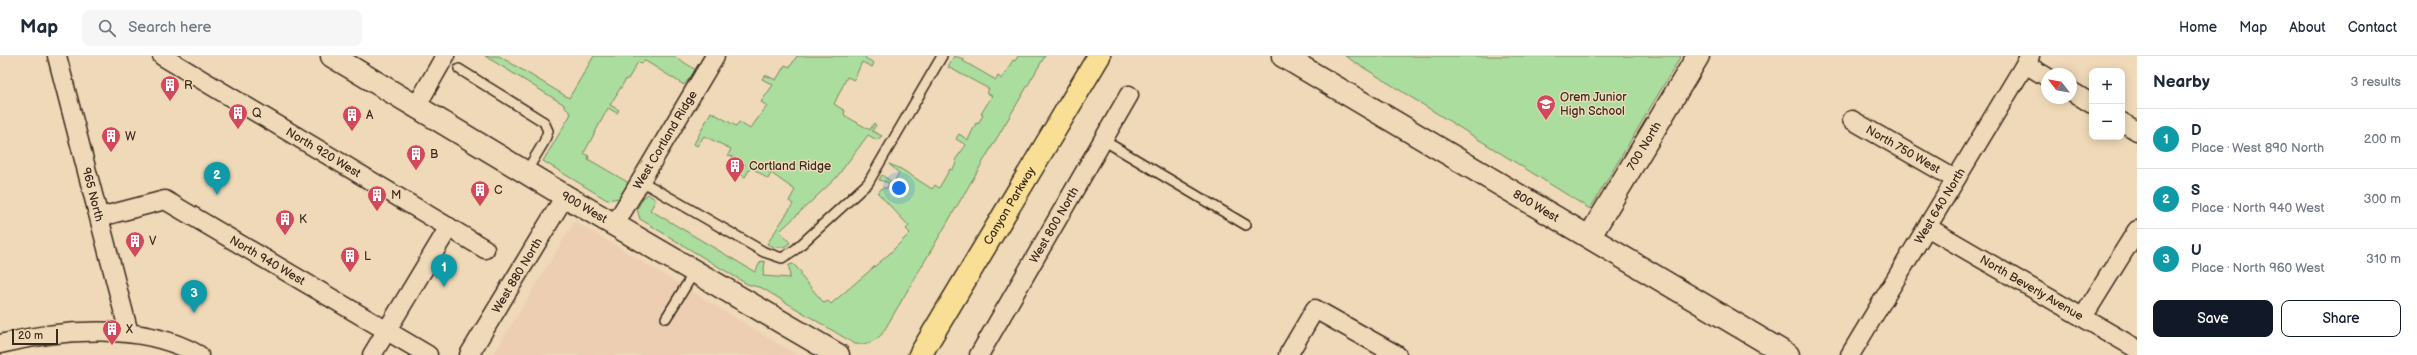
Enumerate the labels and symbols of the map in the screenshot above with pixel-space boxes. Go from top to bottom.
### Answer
north arrow [2041,68,2077,104]
building icon: R [159,74,181,102]
place label: R [184,78,193,93]
street label: West Cortland Ridge [630,88,701,192]
place label: Orem Junior High School [1560,90,1627,119]
school or university icon: Orem Junior High School [1535,93,1557,121]
building icon: Q [227,102,249,130]
building icon: A [341,104,363,132]
place label: Q [252,106,262,121]
place label: A [366,108,374,123]
street label: 700 North [1624,119,1665,173]
street label: North 750 West [1863,123,1943,177]
building icon: W [100,125,122,153]
street label: North 920 West [283,125,364,181]
place label: W [125,129,136,144]
building icon: B [405,143,427,171]
place label: B [430,147,438,162]
building icon: Cortland Ridge [724,155,746,183]
place label: Cortland Ridge [749,159,831,174]
pin: 2 [204,162,230,195]
street label: Canyon Parkway [981,164,1039,248]
street label: West 640 North [1912,165,1969,247]
street label: 965 North [78,166,107,223]
your location [889,178,909,198]
building icon: C [469,179,491,207]
place label: C [494,183,503,198]
building icon: M [366,184,388,212]
street label: West 800 North [1027,184,1082,266]
street label: 800 West [1510,187,1562,226]
place label: M [391,188,401,203]
street label: 900 West [558,188,610,227]
building icon: K [274,208,296,236]
place label: K [299,212,307,227]
building icon: V [124,230,146,258]
street label: North 940 West [227,233,308,289]
place label: V [149,234,157,249]
street label: West 880 North [489,235,546,316]
building icon: L [339,245,361,273]
place label: L [364,249,371,264]
street label: North Beverly Avenue [1977,252,2086,324]
pin: 1 [431,254,457,287]
pin: 3 [181,280,207,313]
building icon: X [101,318,123,346]
place label: X [125,322,133,337]
scale bar [12,327,58,346]

